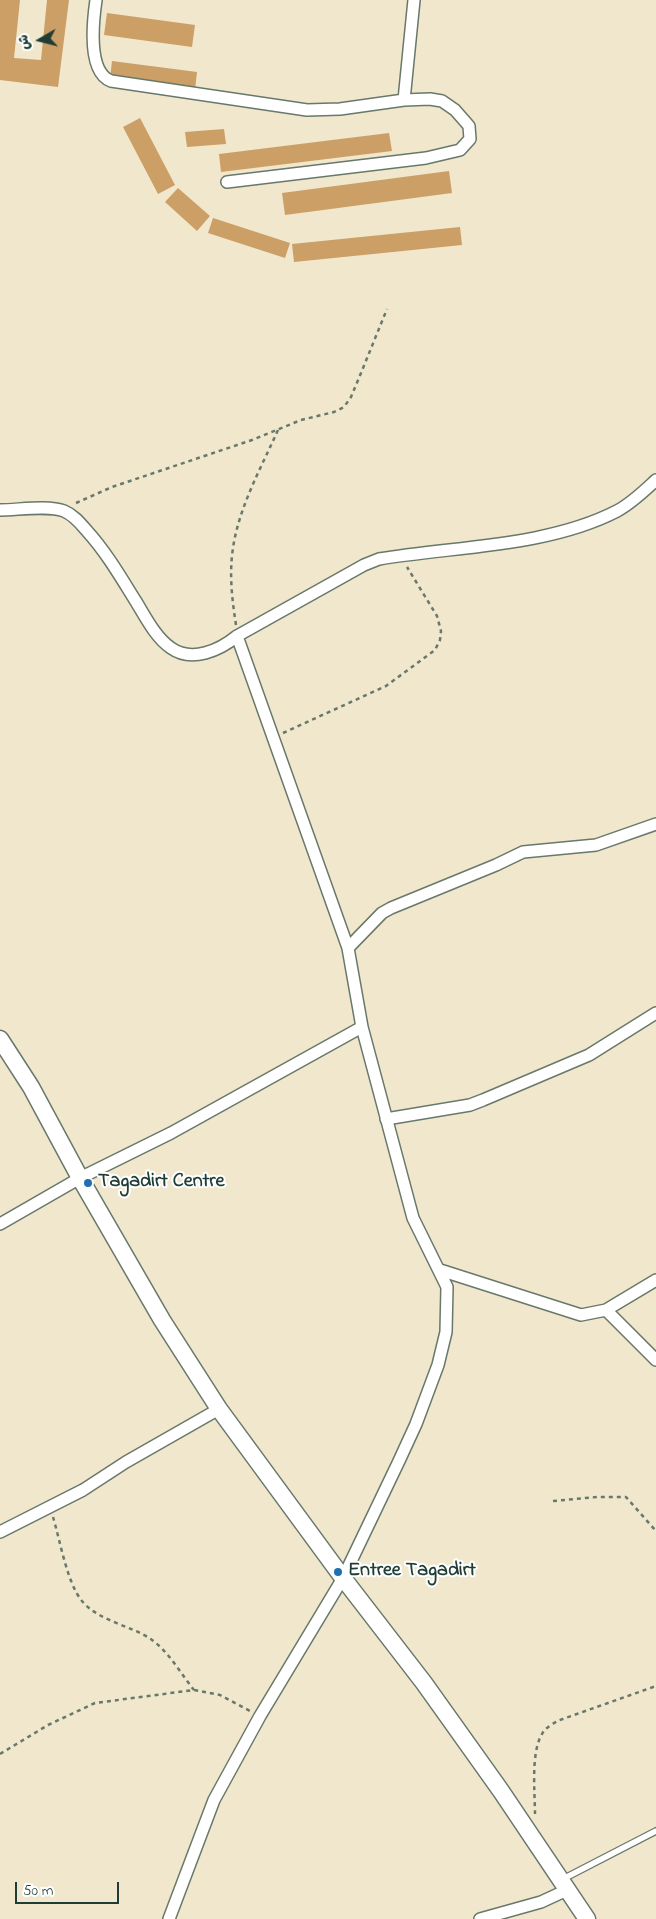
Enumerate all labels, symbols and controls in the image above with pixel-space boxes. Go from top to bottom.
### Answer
north arrow [15,15,65,65]
text: ش [13,33,36,51]
place label: Tagadirt Centre [98,1171,224,1195]
marker: Tagadirt Centre [82,1177,94,1189]
place label: Entree Tagadirt [348,1560,476,1584]
marker: Entree Tagadirt [332,1566,344,1578]
scale bar [18,1872,121,1904]
text: 50 m [23,1880,53,1902]

